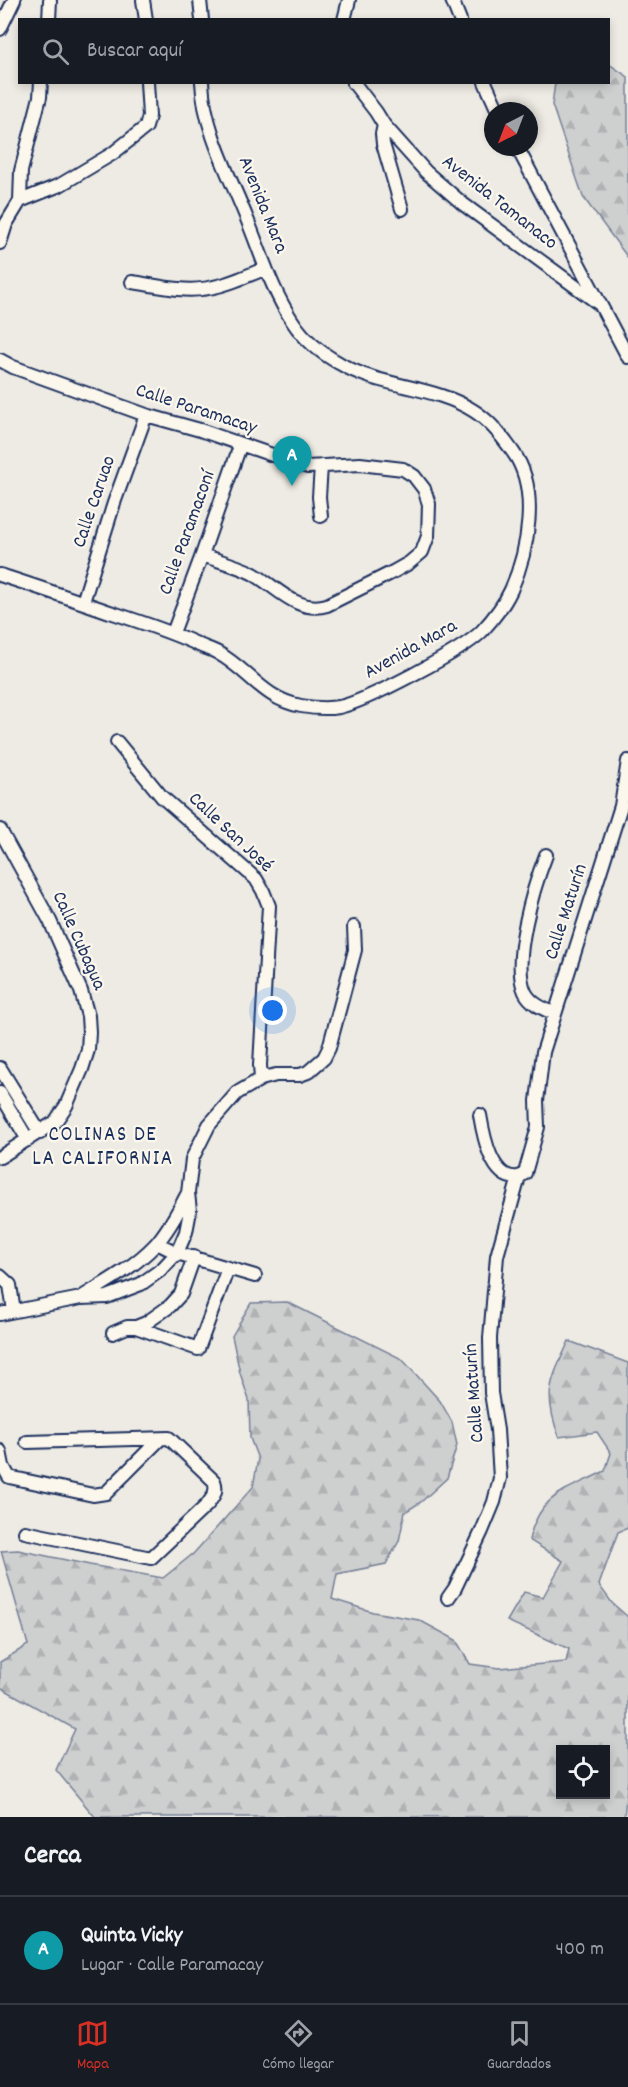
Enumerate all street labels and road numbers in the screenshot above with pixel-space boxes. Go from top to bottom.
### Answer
street label: Avenida Tamanaco [435,149,563,257]
street label: Avenida Mara [230,152,294,258]
street label: Calle Paramacay [132,377,261,443]
street label: Calle Caruao [66,452,124,552]
street label: Calle Paramaconí [153,466,224,599]
street label: Avenida Mara [360,613,463,687]
street label: Calle San José [181,786,279,880]
street label: Calle Maturín [538,860,596,964]
street label: Calle Cubagua [44,887,112,995]
street label: Calle Maturín [458,1342,492,1444]

